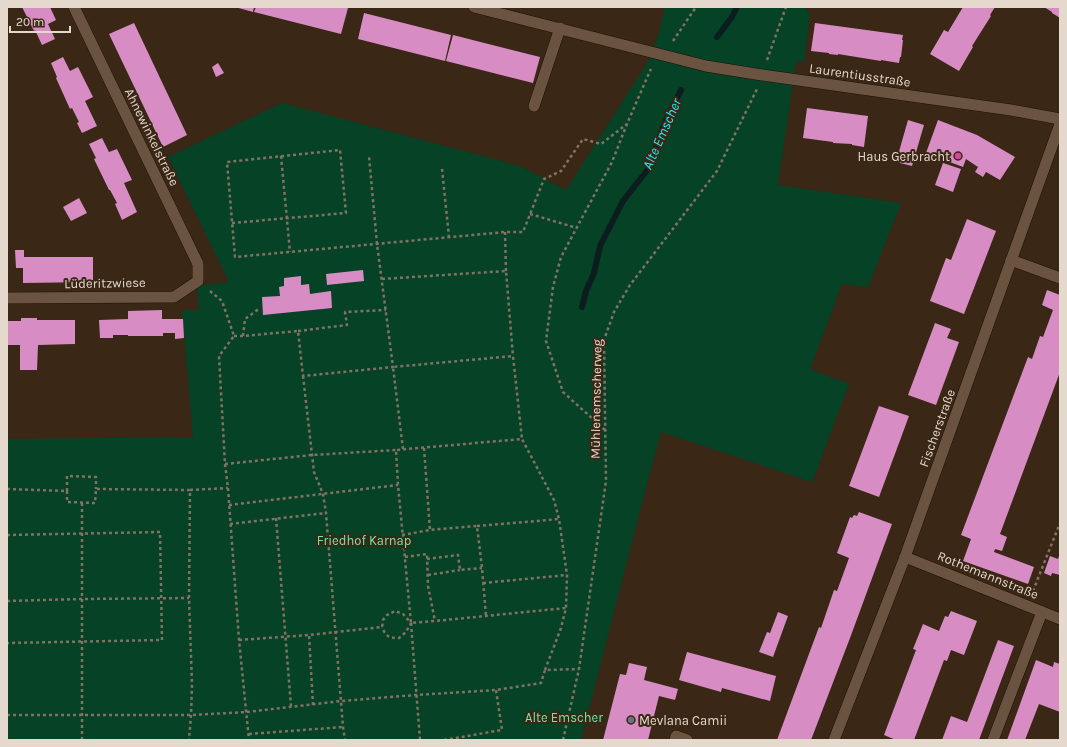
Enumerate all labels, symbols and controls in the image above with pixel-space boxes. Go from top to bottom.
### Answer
scale bar [10,8,70,34]
text: 20 m [16,15,44,29]
street label: Laurentiusstraße [808,60,912,90]
street label: Ahnewinkelstraße [122,86,182,189]
water label: Alte Emscher [639,95,686,172]
place label: Haus Gerbracht [858,149,950,164]
marker: Haus Gerbracht [953,151,963,161]
street label: Lüderitzwiese [64,275,146,291]
street label: Mühlenemscherweg [587,338,605,459]
street label: Fischerstraße [916,387,958,469]
park label: Friedhof Karnap [317,533,411,548]
street label: Rothemannstraße [935,548,1041,602]
park label: Alte Emscher [525,710,603,725]
place label: Mevlana Camii [639,713,727,728]
marker: Mevlana Camii [626,715,636,725]

